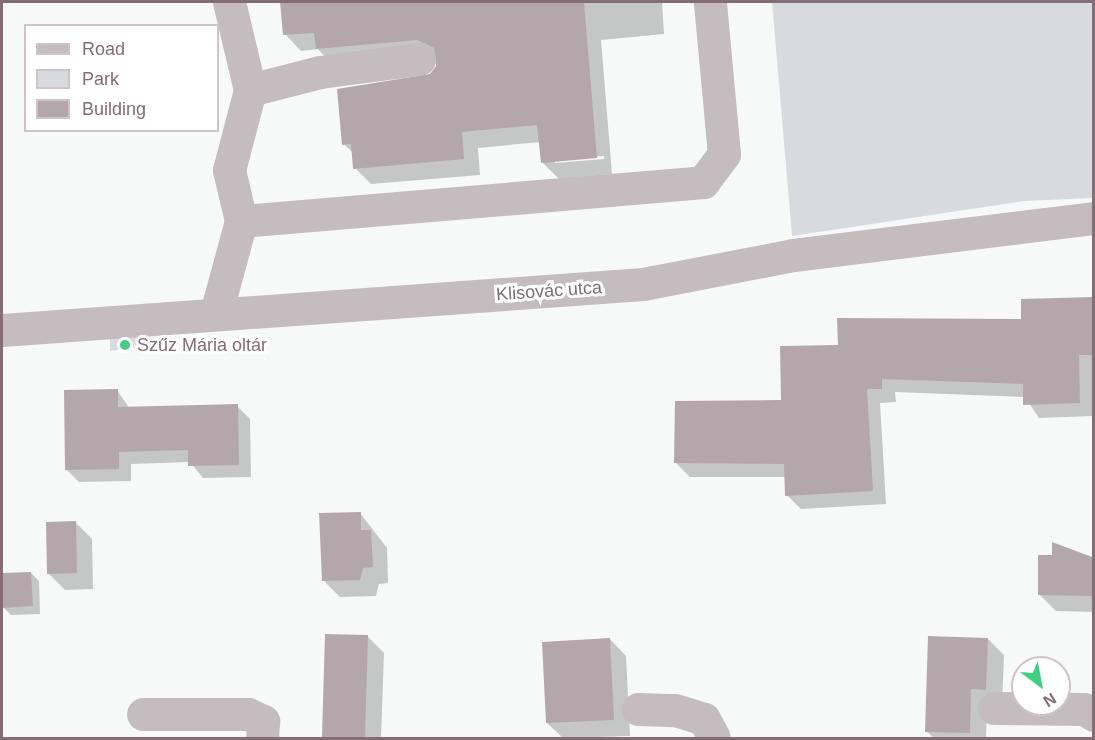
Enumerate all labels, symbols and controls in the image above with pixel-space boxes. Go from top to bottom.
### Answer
legend [24,24,219,132]
text: Road [82,39,125,59]
text: Park [82,69,119,89]
text: Building [82,99,146,119]
street label: Klisovác utca [495,277,603,305]
place label: Szűz Mária oltár [137,334,267,356]
marker: Szűz Mária oltár [118,338,132,352]
north arrow [1011,656,1071,716]
text: N [1040,690,1059,710]

